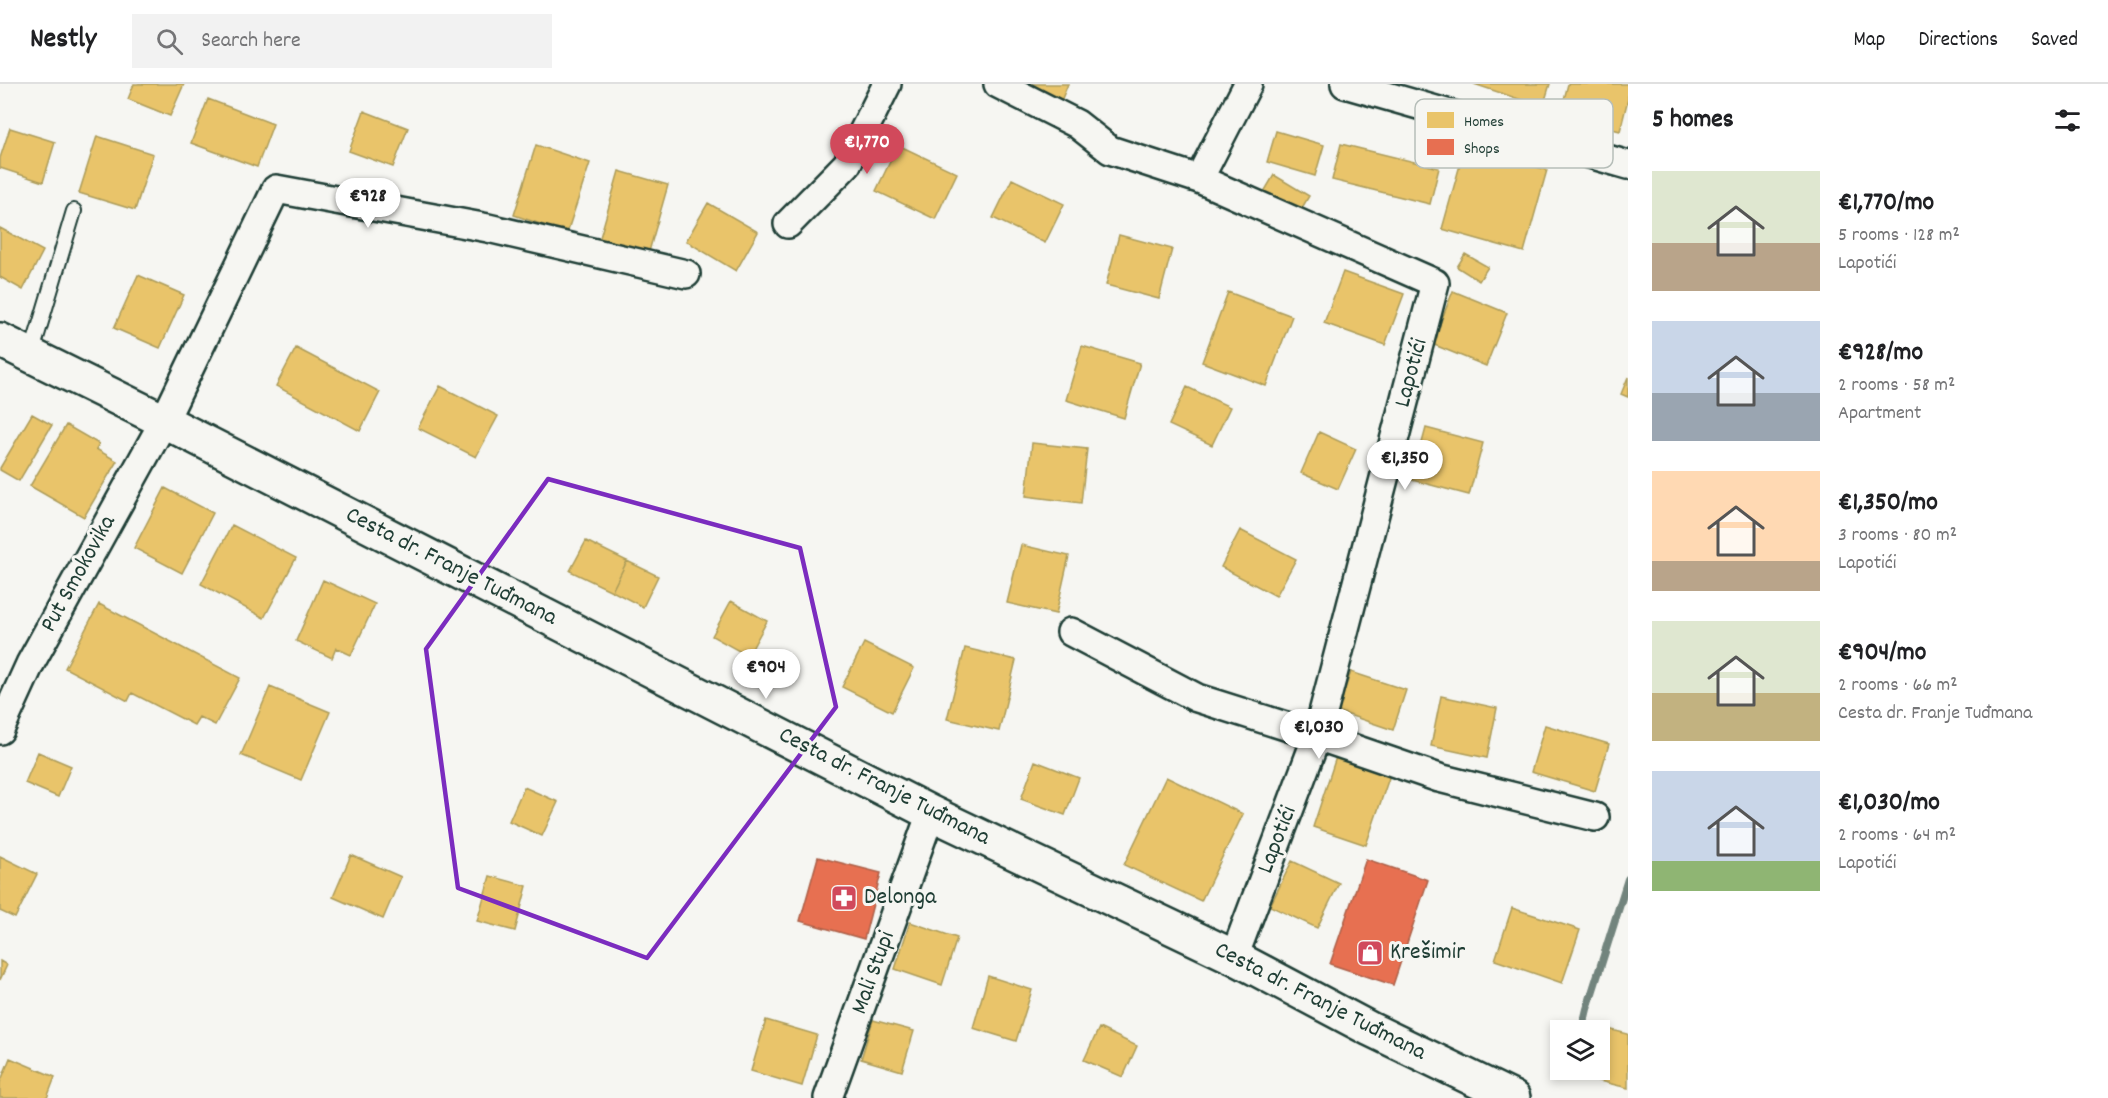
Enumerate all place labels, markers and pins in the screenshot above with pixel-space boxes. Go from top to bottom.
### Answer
pin: €1,770 [818,124,916,175]
pin: €928 [332,178,404,229]
pin: €1,350 [1356,440,1454,491]
pin: €904 [730,649,802,700]
pin: €1,030 [1270,709,1368,760]
place label: Delonga [864,881,937,915]
pharmacy icon: Delonga [829,883,859,913]
place label: Krešimir [1390,936,1465,970]
shop icon: Krešimir [1355,938,1385,968]

